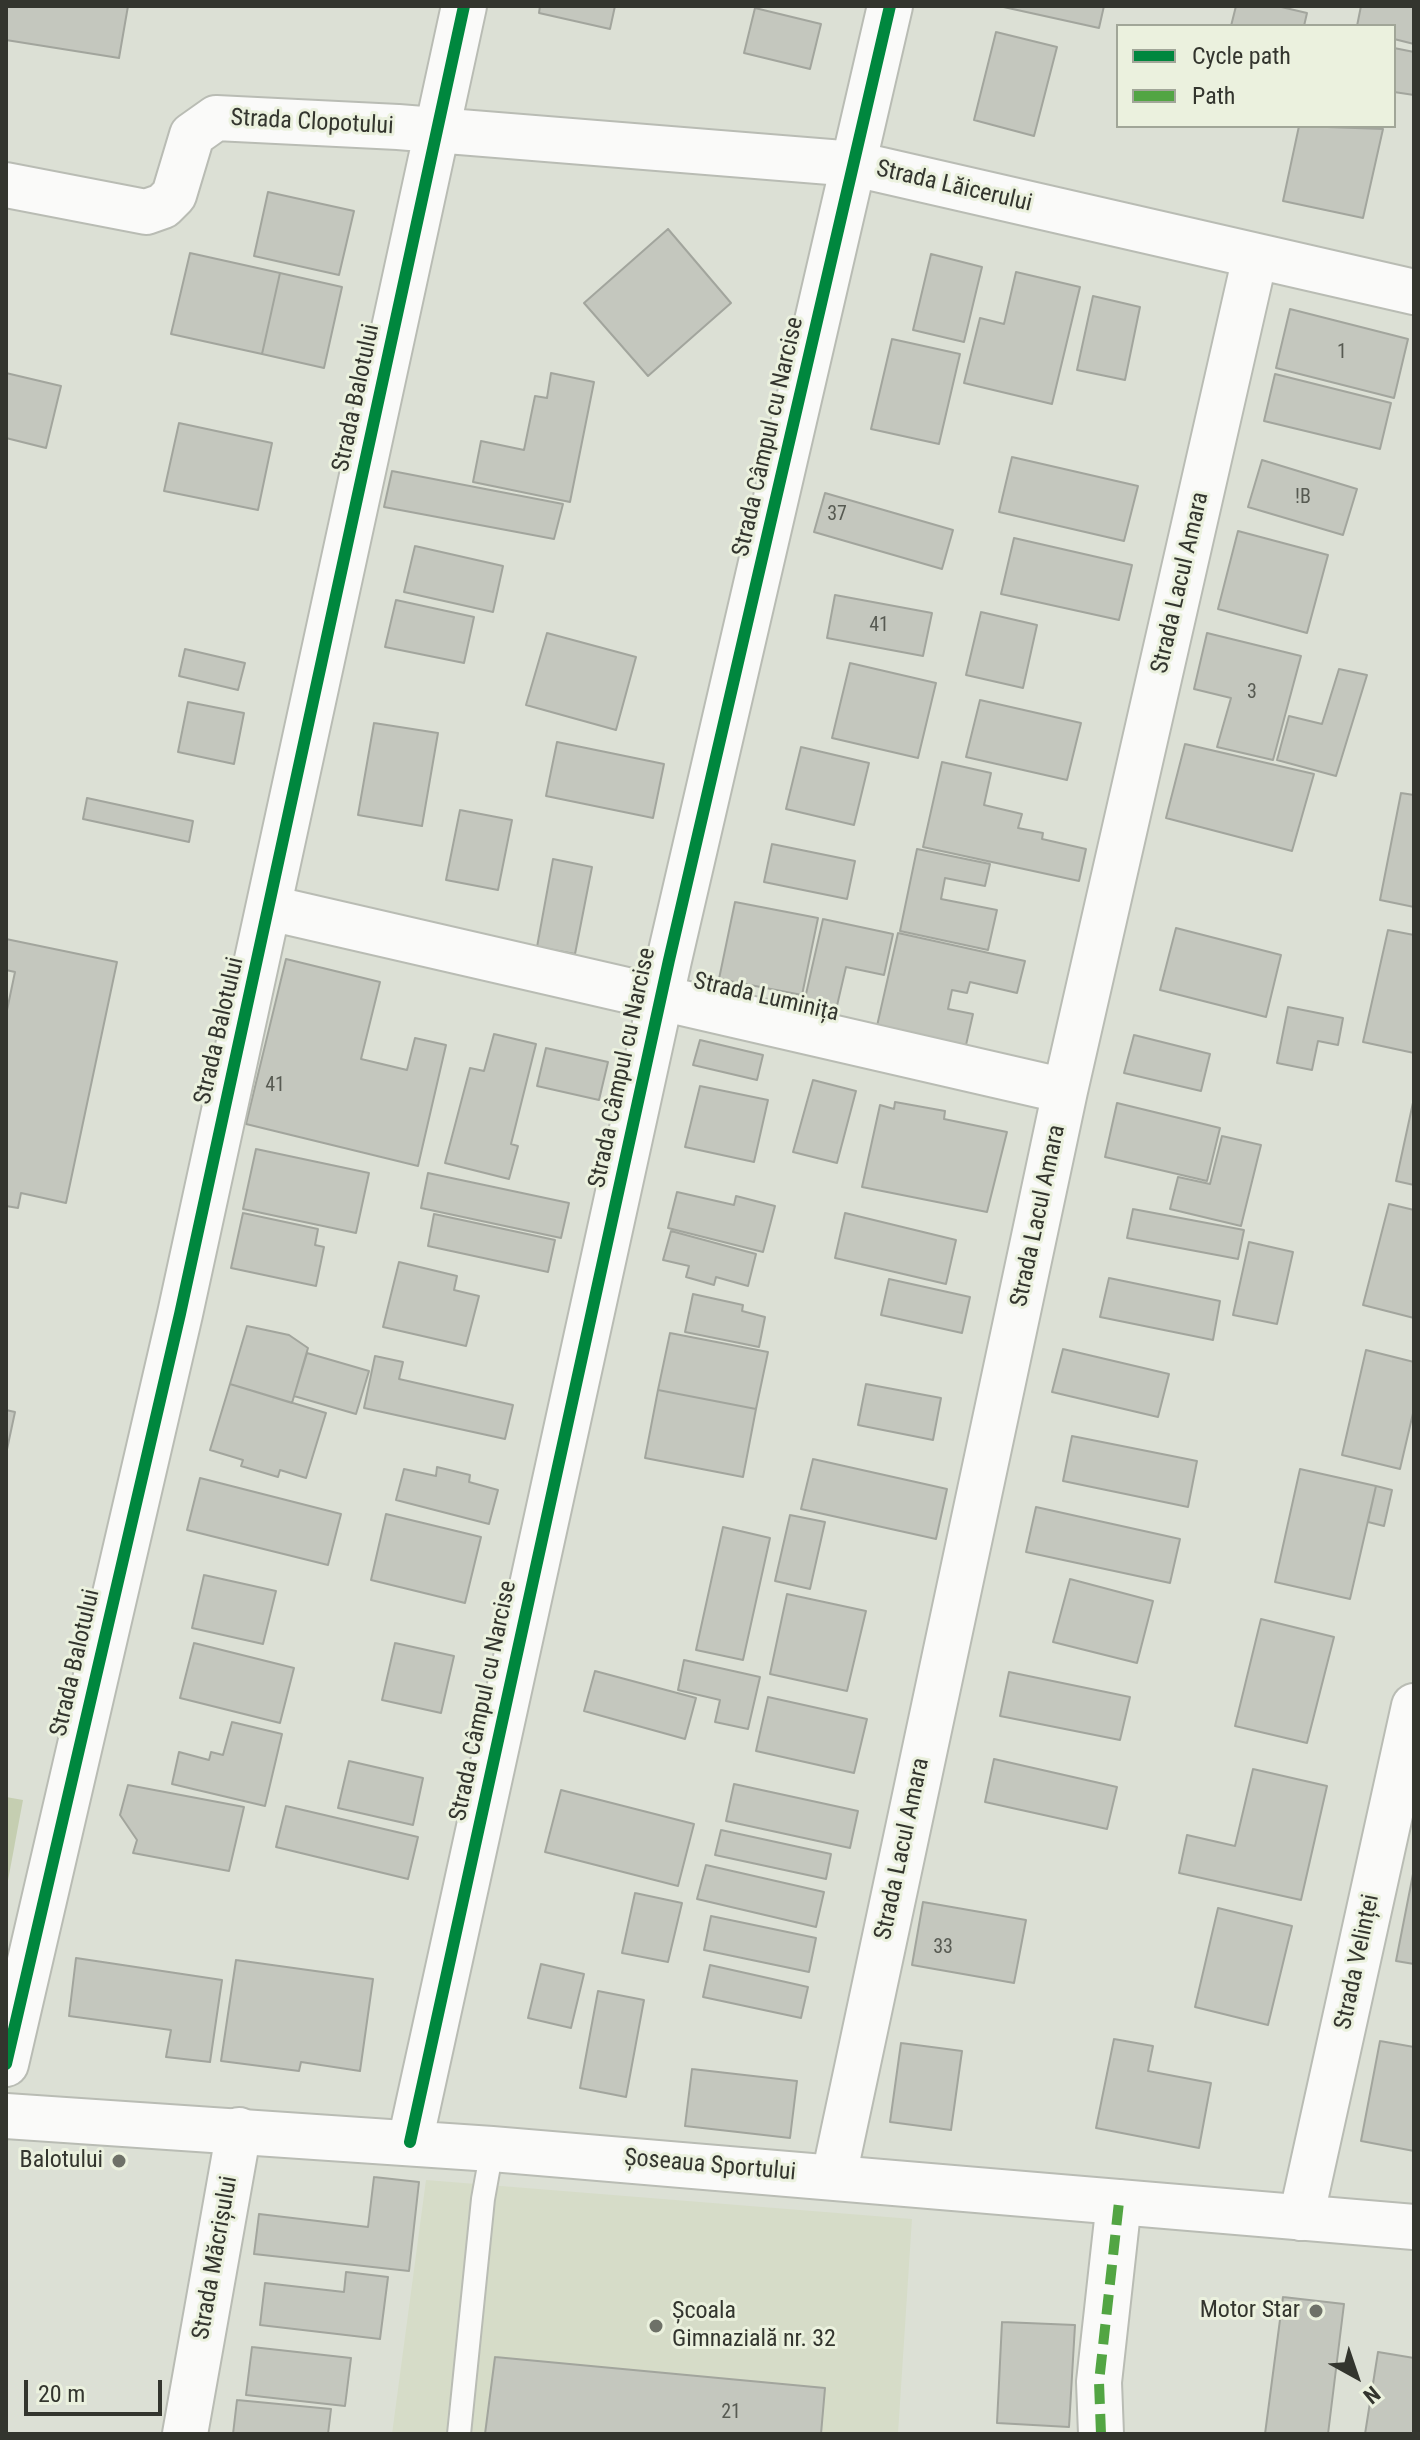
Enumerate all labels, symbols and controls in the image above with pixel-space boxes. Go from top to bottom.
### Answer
legend [1116,24,1396,128]
text: Cycle path [1192,42,1291,70]
text: Path [1192,82,1235,110]
street label: Strada Clopotului [230,104,394,142]
street label: Strada Lăicerului [873,155,1035,219]
street label: Strada Câmpul cu Narcise [727,314,811,560]
street label: Strada Balotului [327,322,387,474]
house number: 1 [1337,341,1347,365]
house number: !B [1295,486,1311,510]
street label: Strada Lacul Amara [1146,490,1216,676]
house number: 37 [827,503,847,527]
house number: 41 [869,614,889,638]
house number: 3 [1247,681,1257,705]
street label: Strada Câmpul cu Narcise [583,945,663,1191]
street label: Strada Balotului [189,955,251,1107]
street label: Strada Luminița [690,967,842,1029]
house number: 41 [265,1074,285,1098]
street label: Strada Lacul Amara [1006,1122,1072,1310]
street label: Strada Câmpul cu Narcise [444,1578,524,1824]
street label: Strada Balotului [45,1587,107,1739]
street label: Strada Lacul Amara [870,1755,936,1943]
street label: Strada Velinței [1330,1892,1386,2032]
house number: 33 [933,1936,953,1960]
street label: Șoseaua Sportului [623,2144,797,2188]
place label: Balotului [20,2147,103,2175]
marker: Balotului [110,2152,128,2170]
street label: Strada Măcrișului [187,2174,245,2342]
place label: Motor Star [1200,2297,1300,2325]
place label: Școala Gimnazială nr. 32 [672,2298,836,2354]
marker: Motor Star [1307,2302,1325,2320]
marker: Școala Gimnazială nr. 32 [647,2317,665,2335]
north arrow [1316,2336,1396,2416]
scale bar [28,2364,166,2414]
text: 20 m [38,2380,85,2408]
text: N [1359,2381,1385,2409]
house number: 21 [721,2401,741,2425]

